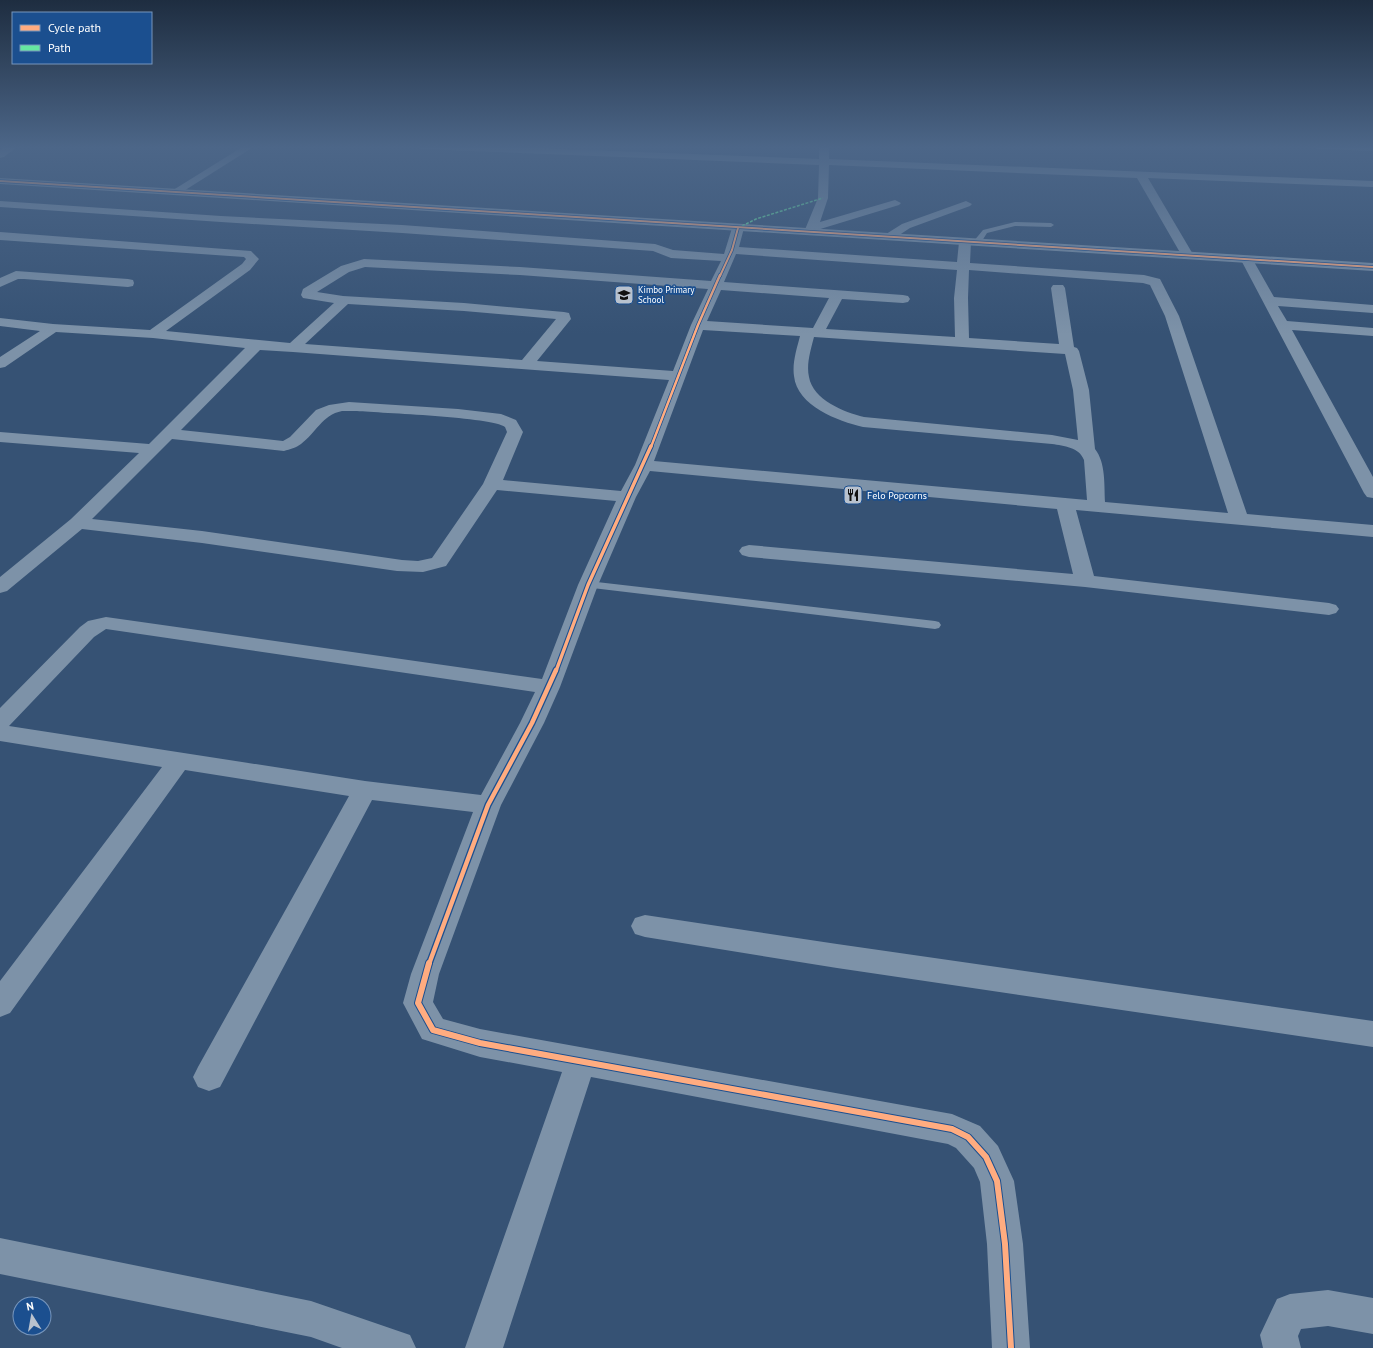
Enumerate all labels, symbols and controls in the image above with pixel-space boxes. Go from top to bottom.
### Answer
legend [12,12,152,64]
text: Cycle path [48,20,101,35]
text: Path [48,40,71,55]
school or university icon: Kimbo Primary School [613,284,635,306]
place label: Kimbo Primary School [638,284,695,305]
restaurant icon: Felo Popcorns [842,484,864,506]
place label: Felo Popcorns [867,489,927,502]
north arrow [12,1296,52,1336]
text: N [25,1299,35,1314]

